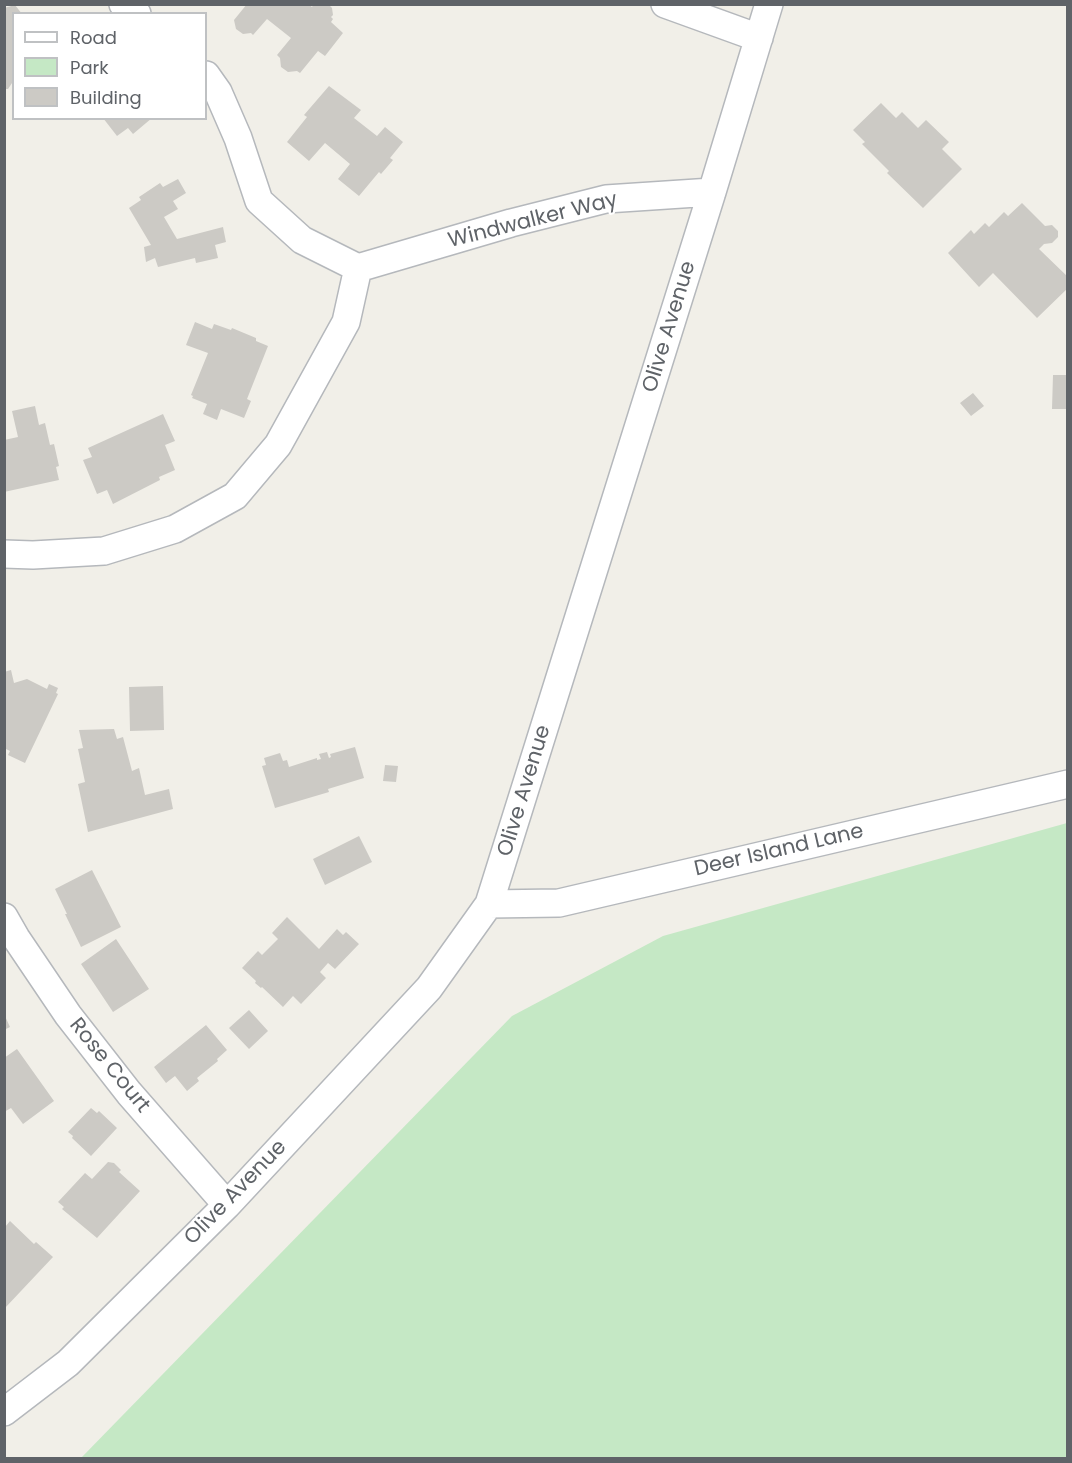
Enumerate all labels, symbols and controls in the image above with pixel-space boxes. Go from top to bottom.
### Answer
legend [12,12,207,120]
text: Road [70,25,117,50]
text: Park [70,55,109,80]
text: Building [70,85,142,110]
street label: Windwalker Way [446,188,620,254]
street label: Olive Avenue [638,258,702,396]
street label: Olive Avenue [493,722,557,860]
street label: Deer Island Lane [692,819,866,883]
street label: Rose Court [63,1014,155,1118]
street label: Olive Avenue [180,1135,292,1251]

